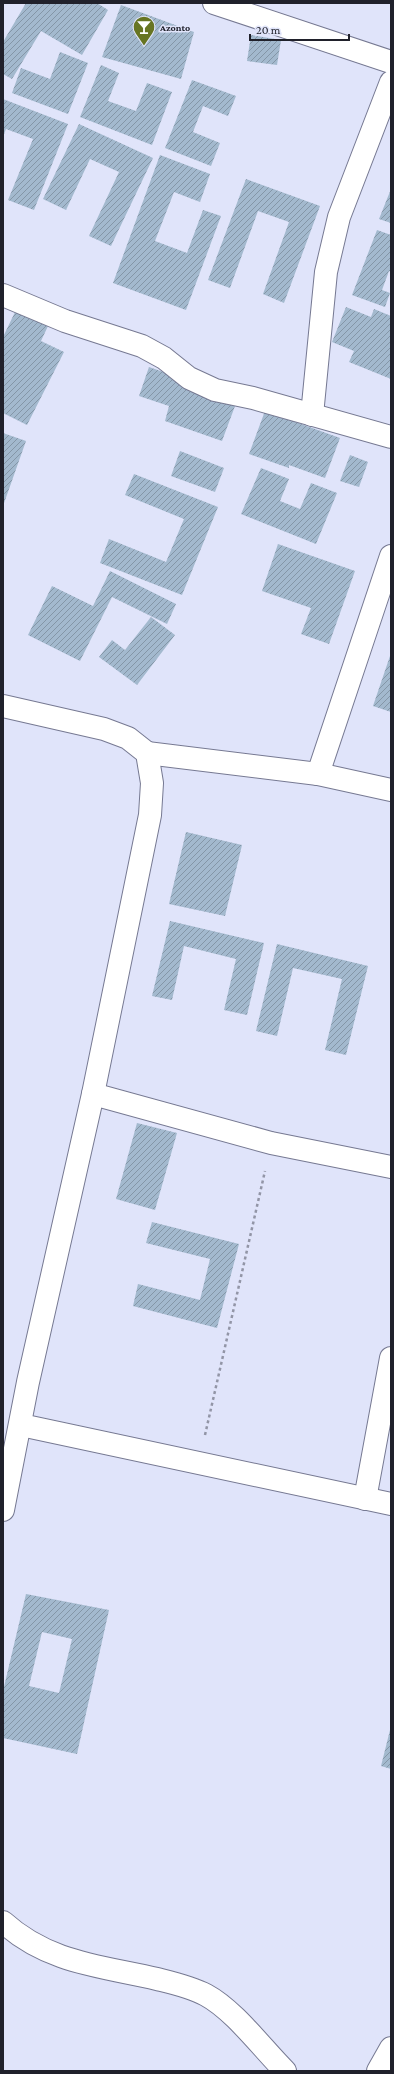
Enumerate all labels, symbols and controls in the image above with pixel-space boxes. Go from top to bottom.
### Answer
bar icon: Azonto [131,14,157,47]
scale bar [250,16,349,42]
place label: Azonto [159,22,190,33]
text: 20 m [256,23,281,37]

